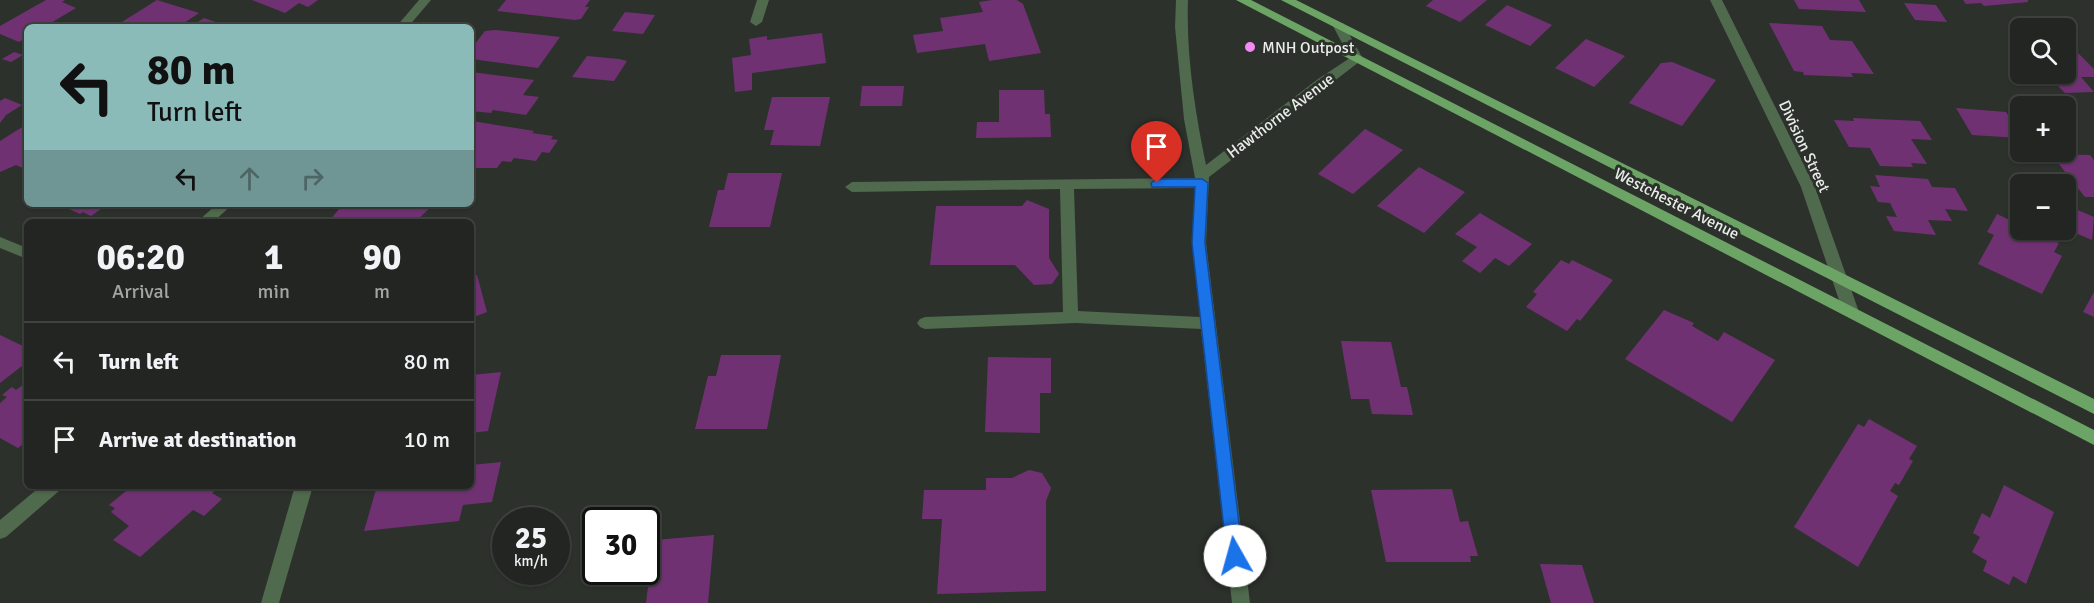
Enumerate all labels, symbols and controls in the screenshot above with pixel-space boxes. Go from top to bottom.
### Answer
map controls [2010,18,2076,240]
button: search [2010,18,2076,84]
place label: MNH Outpost [1262,38,1355,58]
marker: MNH Outpost [1243,40,1257,54]
text: 80 m [147,45,236,96]
icon: left [48,48,126,126]
street label: Hawthorne Avenue [1223,69,1338,163]
text: Turn left [147,96,242,129]
button: + [2010,96,2076,162]
street label: Division Street [1774,97,1834,196]
pin [1131,121,1182,183]
icon: arrive [1140,130,1173,163]
icon: left [170,162,203,195]
icon: ahead [233,162,266,195]
icon: right [296,162,329,195]
street label: Westchester Avenue [1611,164,1742,244]
button: − [2010,174,2076,240]
text: 06:20 [97,235,185,280]
text: 1 [264,235,283,280]
text: 90 [362,235,401,280]
text: Arrival [112,279,170,304]
text: min [258,279,290,304]
text: m [374,279,390,304]
icon: left [48,345,81,378]
text: Turn left [99,348,179,375]
text: 80 m [404,348,450,375]
icon: arrive [48,423,81,456]
text: Arrive at destination [99,426,296,453]
text: 10 m [404,426,450,453]
speed limit sign: 30 [582,507,660,585]
text: 25 [515,520,547,557]
position arrow [1203,524,1267,588]
text: km/h [514,552,548,570]

